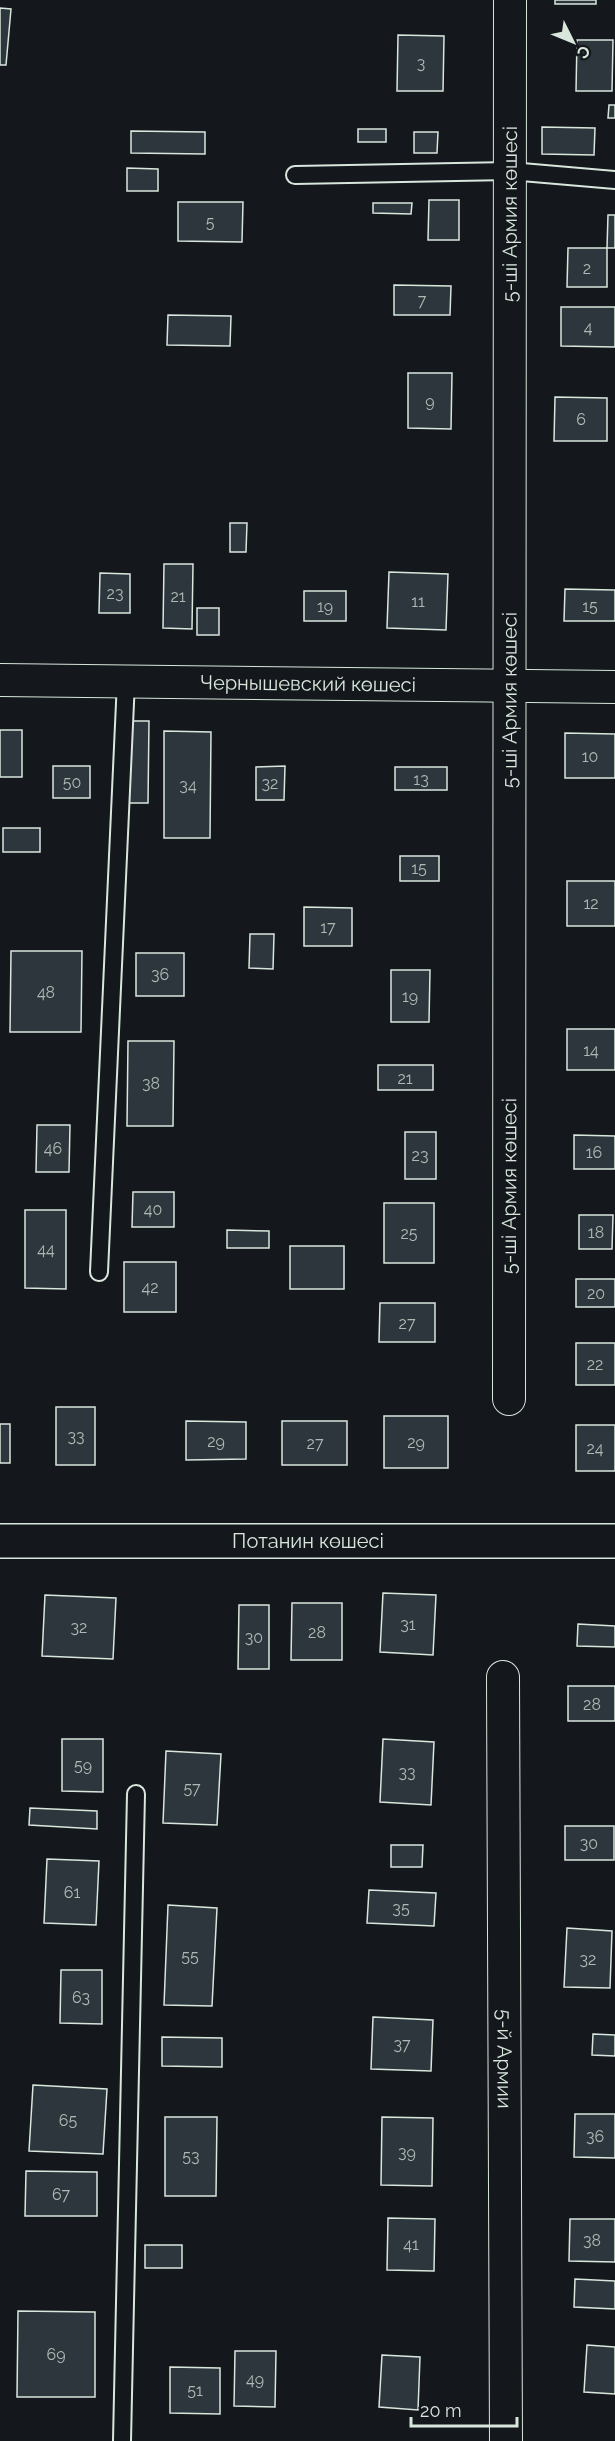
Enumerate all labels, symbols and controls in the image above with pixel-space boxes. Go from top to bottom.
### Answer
north arrow [543,12,603,72]
text: С [573,41,594,62]
house number: 3 [417,54,425,73]
street label: 5-ші Армия көшесі [498,126,522,302]
house number: 5 [206,213,215,232]
house number: 2 [583,259,591,278]
house number: 7 [418,291,427,310]
house number: 4 [584,318,593,337]
house number: 9 [425,392,435,411]
house number: 6 [576,410,586,429]
house number: 23 [107,584,123,603]
house number: 21 [170,587,186,606]
house number: 11 [411,592,425,611]
house number: 19 [317,597,333,616]
house number: 15 [582,597,598,616]
street label: 5-ші Армия көшесі [497,612,522,788]
street label: Чернышевский көшесі [200,670,416,697]
house number: 10 [582,747,598,766]
house number: 13 [413,770,429,789]
house number: 50 [63,773,81,792]
house number: 32 [262,774,278,793]
house number: 34 [179,776,197,795]
house number: 15 [411,859,427,878]
house number: 12 [583,894,599,913]
house number: 17 [320,918,336,937]
house number: 36 [151,965,169,984]
house number: 48 [37,983,55,1002]
house number: 19 [402,987,418,1006]
house number: 14 [583,1041,599,1060]
house number: 21 [397,1069,413,1088]
house number: 38 [142,1074,160,1093]
street label: 5-ші Армия көшесі [497,1098,521,1274]
house number: 46 [44,1139,62,1158]
house number: 16 [586,1143,602,1162]
house number: 23 [412,1146,428,1165]
house number: 40 [144,1200,162,1219]
house number: 18 [588,1223,604,1242]
house number: 25 [400,1224,418,1243]
house number: 44 [37,1240,55,1259]
house number: 42 [141,1278,159,1297]
house number: 20 [587,1284,605,1303]
house number: 27 [399,1314,416,1333]
house number: 22 [587,1355,603,1374]
house number: 33 [67,1427,85,1446]
house number: 29 [207,1432,225,1451]
house number: 29 [407,1433,425,1452]
house number: 27 [307,1434,324,1453]
house number: 24 [586,1439,604,1458]
street label: Потанин көшесі [232,1529,384,1553]
house number: 31 [400,1615,416,1634]
house number: 32 [71,1618,87,1637]
house number: 28 [308,1623,326,1642]
house number: 30 [245,1628,263,1647]
house number: 28 [583,1695,601,1714]
house number: 59 [74,1756,92,1775]
house number: 33 [398,1763,416,1782]
house number: 57 [183,1779,201,1798]
house number: 30 [580,1834,598,1853]
house number: 61 [64,1883,80,1902]
house number: 35 [392,1899,410,1918]
house number: 55 [181,1947,199,1966]
house number: 32 [580,1950,596,1969]
house number: 63 [72,1988,90,2007]
street label: 5-й Армии [492,2009,517,2109]
house number: 37 [393,2035,411,2054]
house number: 65 [59,2111,77,2130]
house number: 36 [586,2127,604,2146]
house number: 39 [398,2143,416,2162]
house number: 53 [182,2147,200,2166]
house number: 67 [52,2185,71,2204]
house number: 38 [583,2231,601,2250]
house number: 41 [403,2235,419,2254]
house number: 69 [46,2345,66,2364]
house number: 49 [246,2370,264,2389]
house number: 51 [187,2381,203,2400]
scale bar [411,2390,518,2428]
text: 20 m [420,2400,462,2421]

